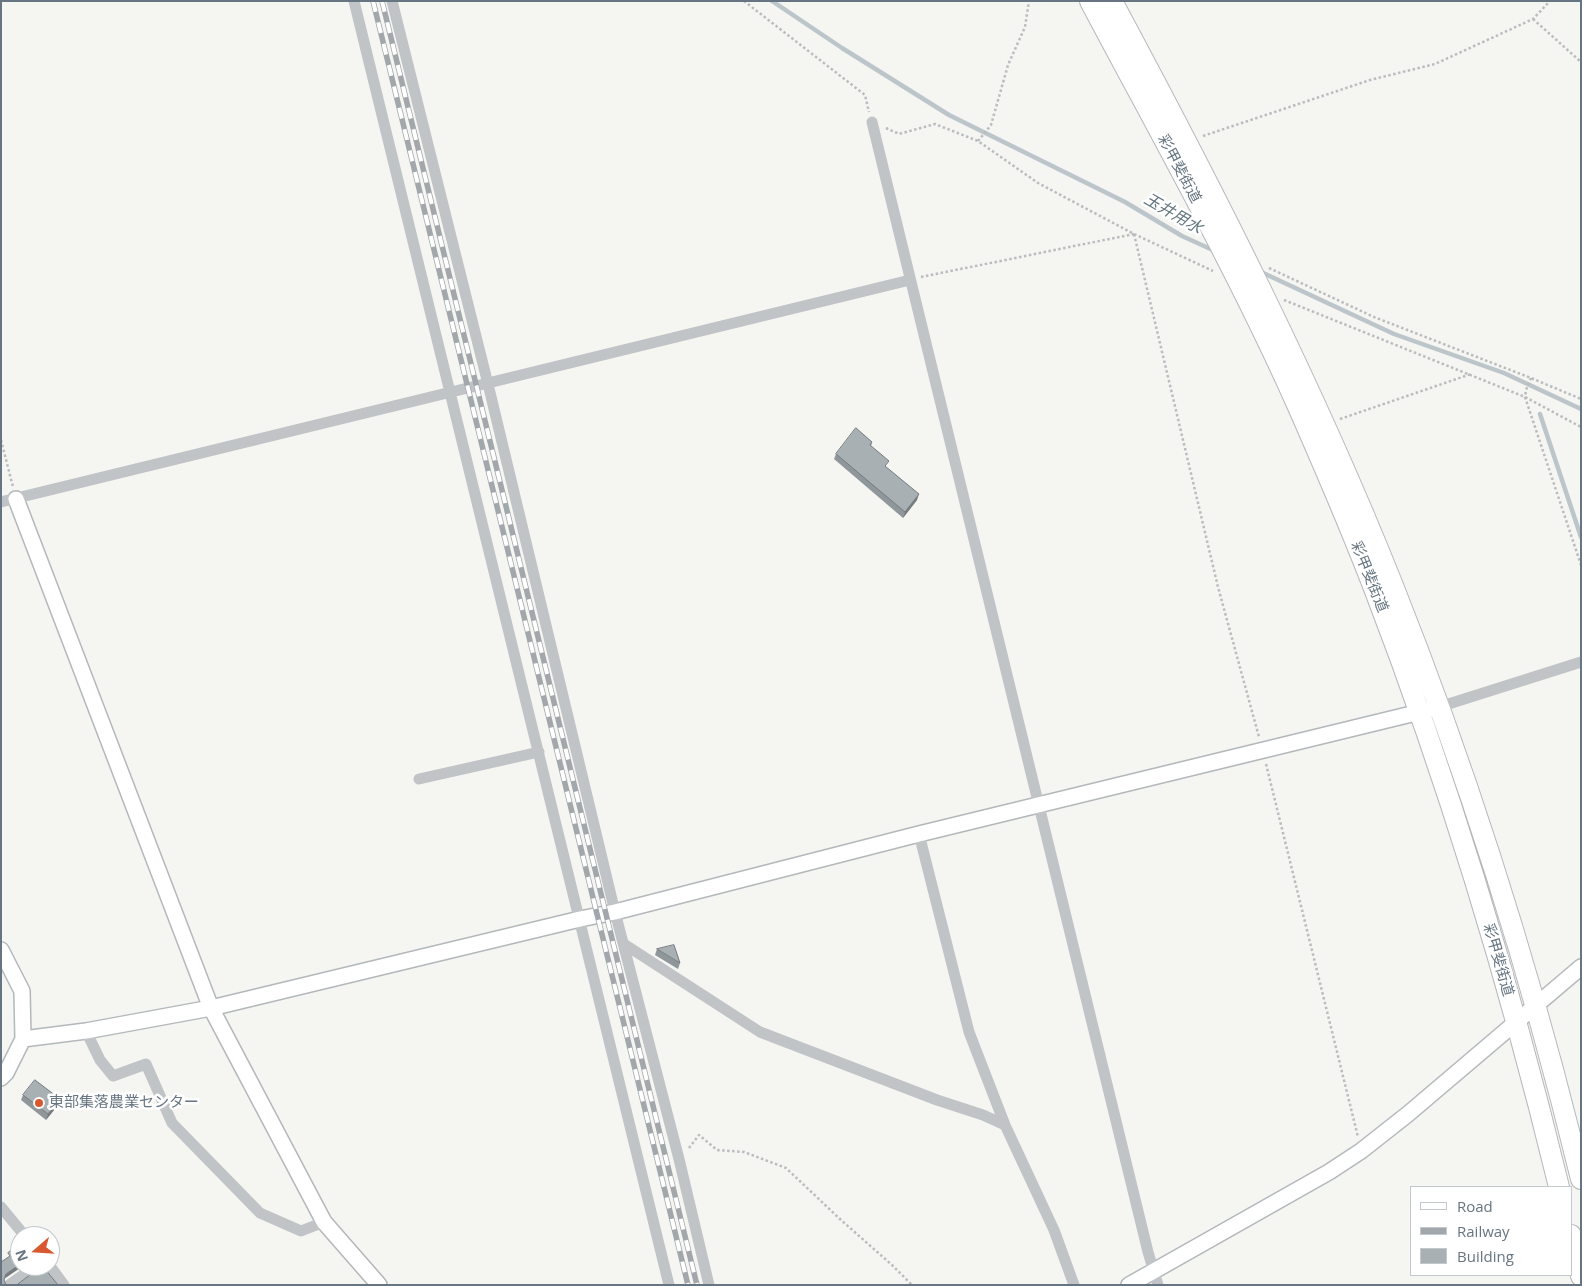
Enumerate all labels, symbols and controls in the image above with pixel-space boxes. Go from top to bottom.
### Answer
street label: 彩甲斐街道 [1153,132,1205,206]
water label: 玉井用水 [1140,190,1206,238]
street label: 彩甲斐街道 [1347,539,1391,615]
street label: 彩甲斐街道 [1479,921,1517,999]
place label: 東部集落農業センター [49,1094,199,1112]
marker: 東部集落農業センター [33,1097,45,1109]
legend [1410,1186,1572,1276]
text: Road [1457,1196,1493,1216]
text: Railway [1457,1221,1510,1241]
north arrow [10,1226,60,1276]
text: Building [1457,1246,1514,1266]
text: N [10,1247,32,1264]

